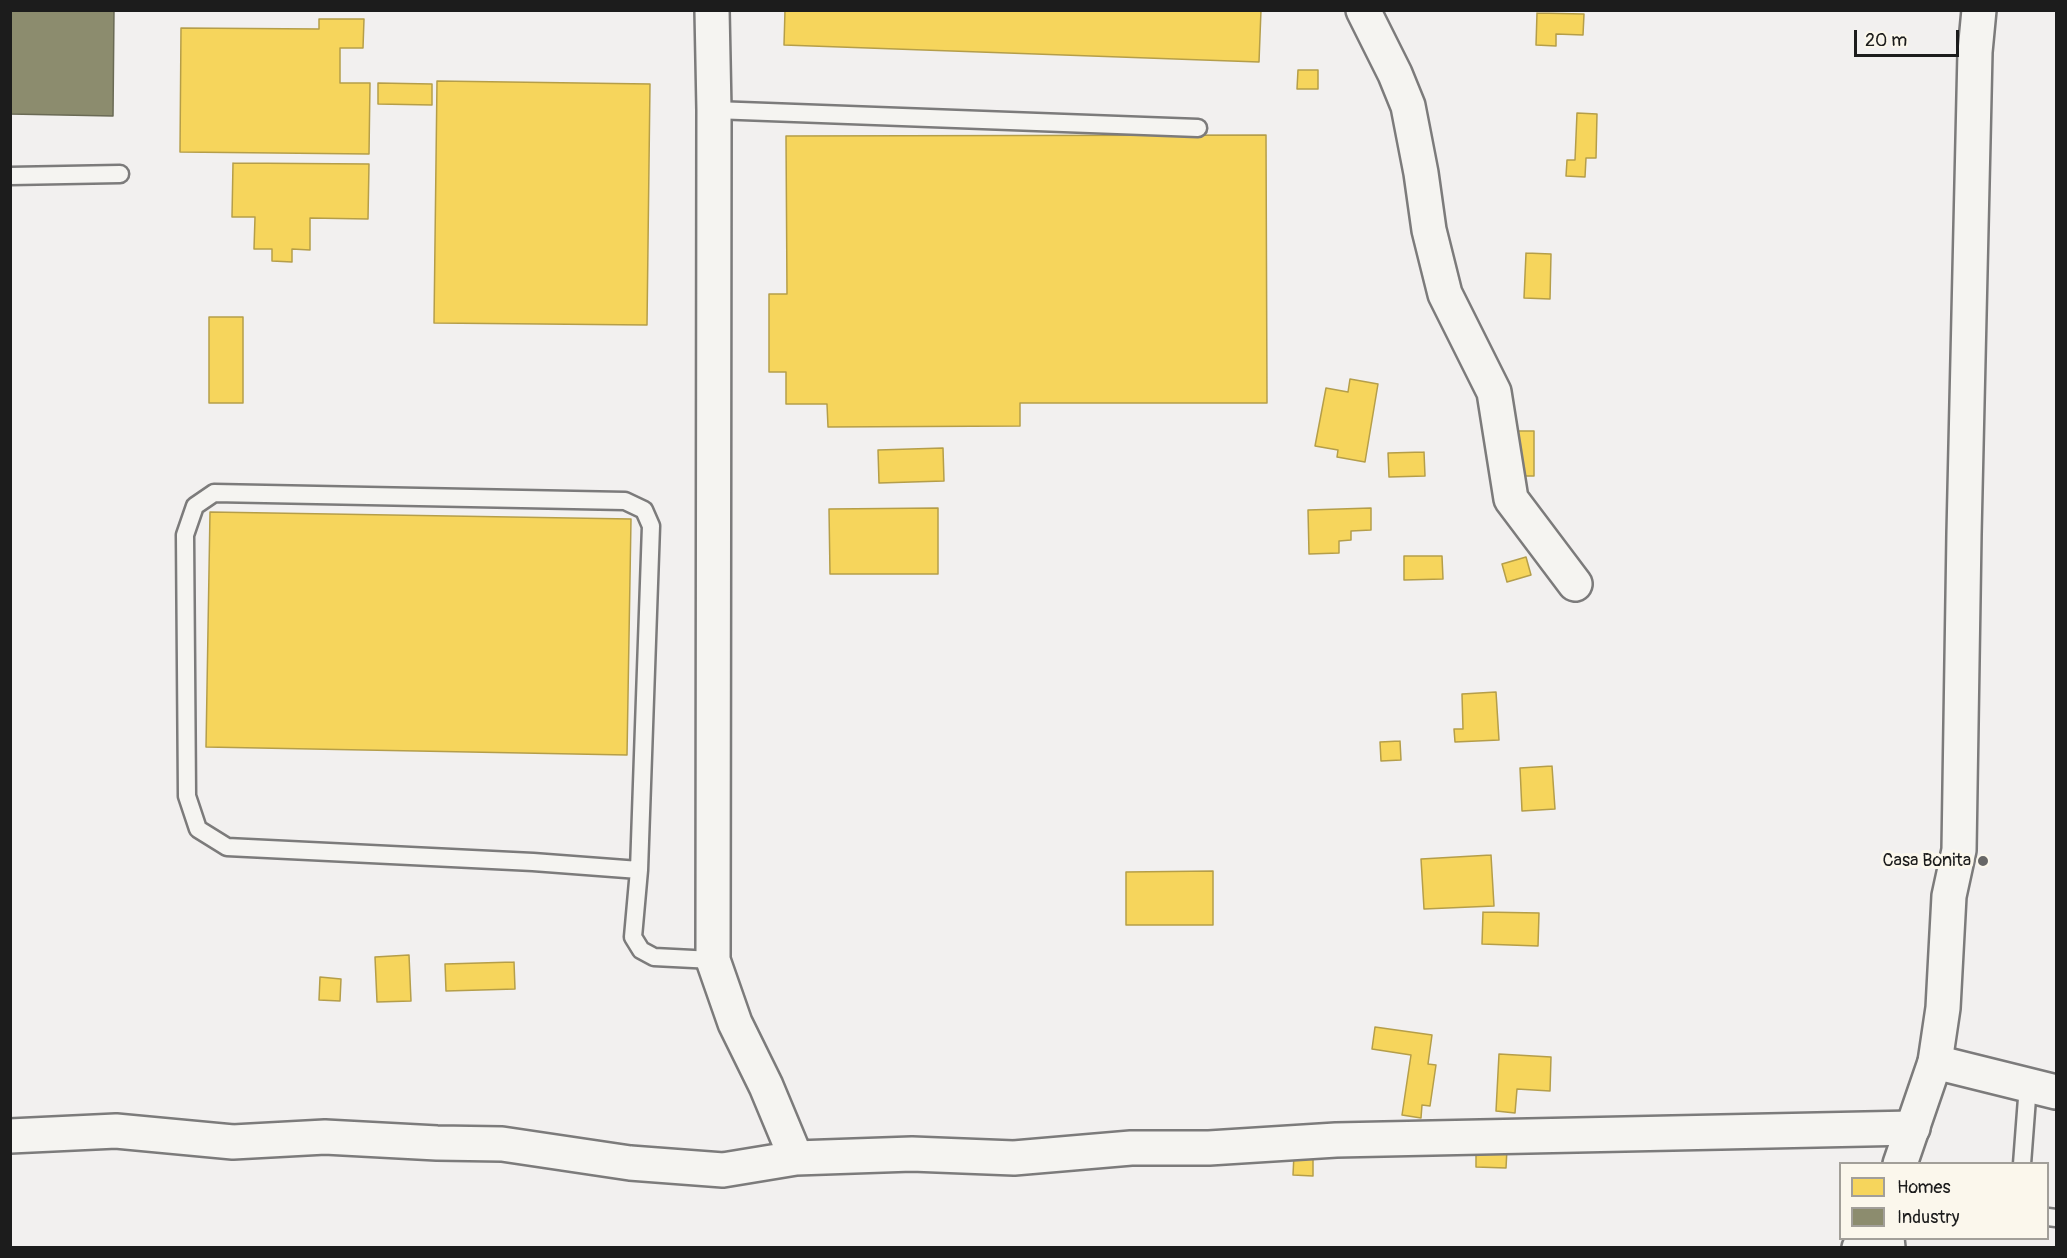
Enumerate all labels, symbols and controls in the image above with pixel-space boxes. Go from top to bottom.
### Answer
scale bar [1857,18,1962,56]
text: 20 m [1865,29,1907,52]
place label: Casa Bonita [1883,850,1971,872]
marker: Casa Bonita [1976,854,1990,868]
legend [1839,1162,2049,1240]
text: Homes [1897,1176,1950,1199]
text: Industry [1897,1206,1960,1229]

